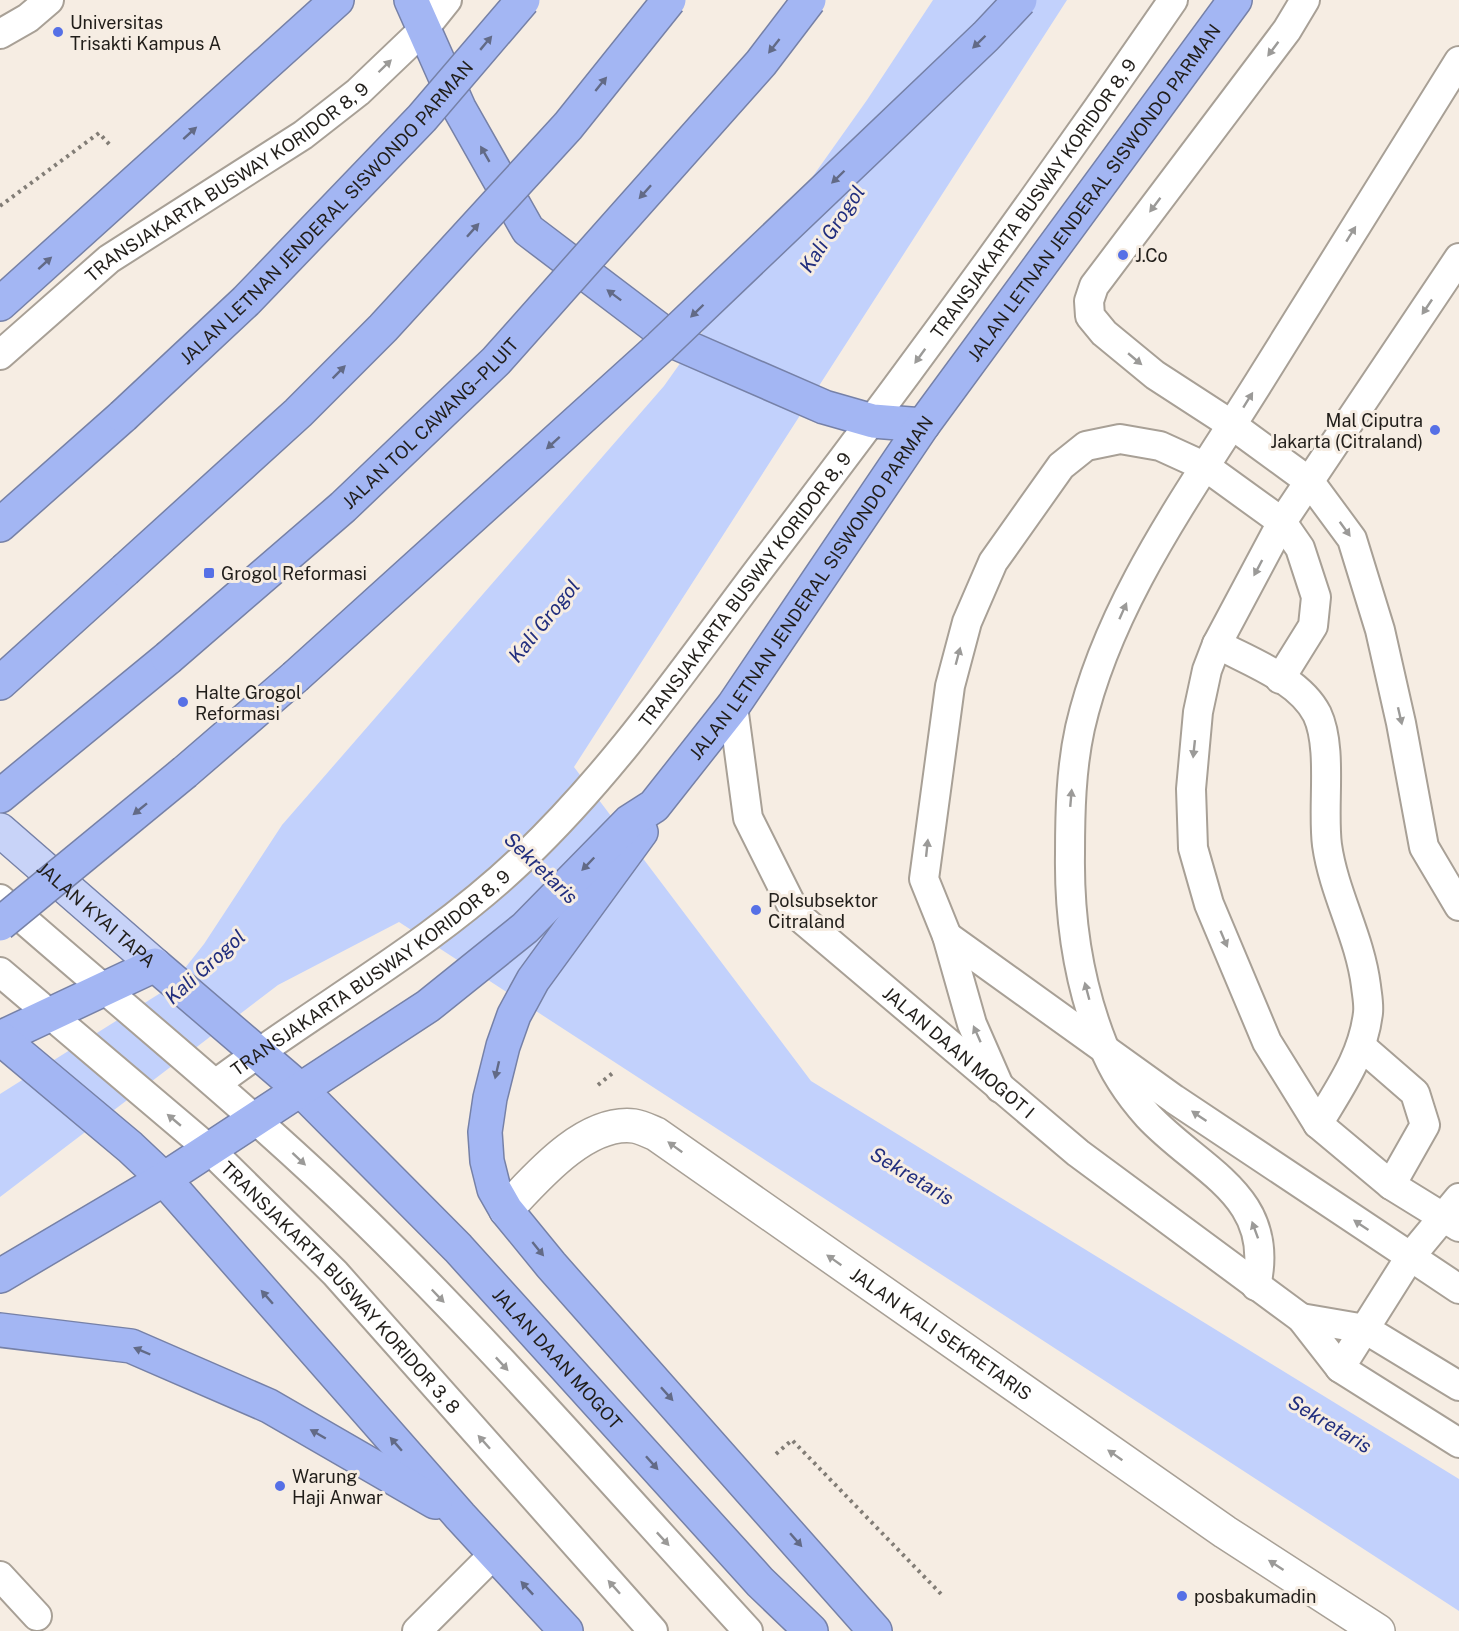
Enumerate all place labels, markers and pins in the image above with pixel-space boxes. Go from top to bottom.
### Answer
place label: Universitas Trisakti Kampus A [70,12,222,54]
marker: Universitas Trisakti Kampus A [51,25,65,39]
place label: J.Co [1135,245,1168,266]
marker: J.Co [1116,248,1130,262]
place label: Mal Ciputra Jakarta (Citraland) [1270,410,1423,452]
marker: Mal Ciputra Jakarta (Citraland) [1428,423,1442,437]
place label: Grogol Reformasi [221,563,367,584]
marker: Grogol Reformasi [202,566,216,580]
place label: Halte Grogol Reformasi [195,682,301,724]
marker: Halte Grogol Reformasi [176,695,190,709]
place label: Polsubsektor Citraland [768,890,878,932]
marker: Polsubsektor Citraland [749,903,763,917]
place label: Warung Haji Anwar [292,1466,383,1508]
marker: Warung Haji Anwar [273,1479,287,1493]
place label: posbakumadin [1194,1586,1316,1607]
marker: posbakumadin [1175,1589,1189,1603]

